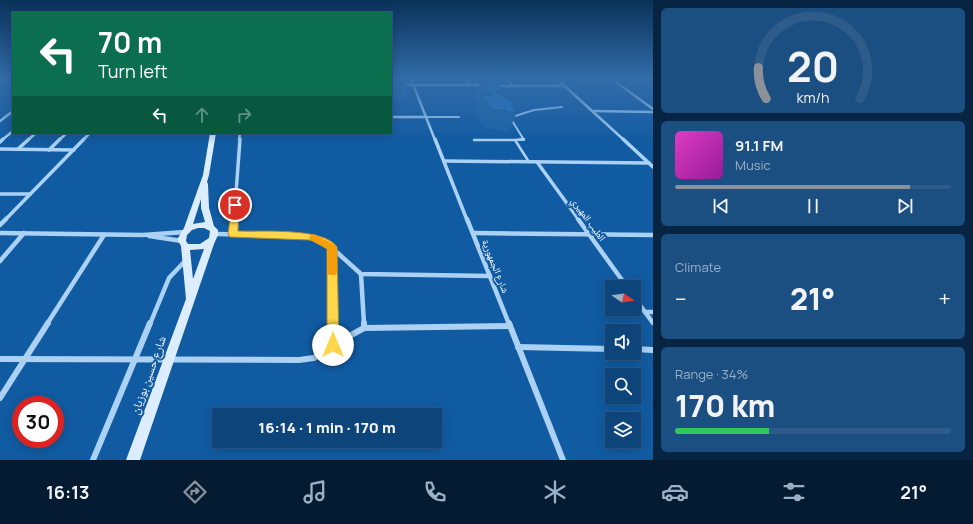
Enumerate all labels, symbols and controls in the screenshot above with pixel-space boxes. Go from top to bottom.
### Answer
text: 70 m [98,23,162,61]
icon: left [32,28,84,80]
text: 20 [787,37,839,93]
text: Turn left [98,59,168,83]
text: km/h [796,87,830,106]
icon: left [149,104,171,126]
icon: ahead [191,104,213,126]
icon: right [233,104,255,126]
text: 91.1 FM [735,135,783,156]
text: Music [735,156,771,174]
pin [218,188,252,222]
icon: arrive [224,194,246,216]
street label: الطيب المهيري [567,194,610,245]
icon: previous [710,195,732,217]
icon: pause [802,195,824,217]
icon: next [894,195,916,217]
street label: شارع الجمهورية [479,237,513,295]
text: Climate [675,258,721,276]
text: 21° [790,278,835,319]
north arrow [605,280,641,316]
map controls [605,280,641,448]
text: − [675,284,687,314]
text: + [938,284,951,314]
position arrow [312,324,354,366]
button: sound [605,324,641,360]
street label: شارع حسين بوزيان [126,333,170,417]
text: Range · 34% [675,365,748,383]
button: search [605,368,641,404]
text: 170 km [675,385,775,426]
speed limit sign: 30 [12,396,64,448]
button: layers [605,412,641,448]
text: 16:14 · 1 min · 170 m [258,417,396,438]
icon: directions [181,478,209,506]
icon: music [301,478,329,506]
icon: phone [421,478,449,506]
icon: climate [541,478,569,506]
icon: car [661,478,689,506]
icon: filters [780,478,808,506]
text: 16:13 [46,480,90,504]
text: 21° [900,480,927,504]

